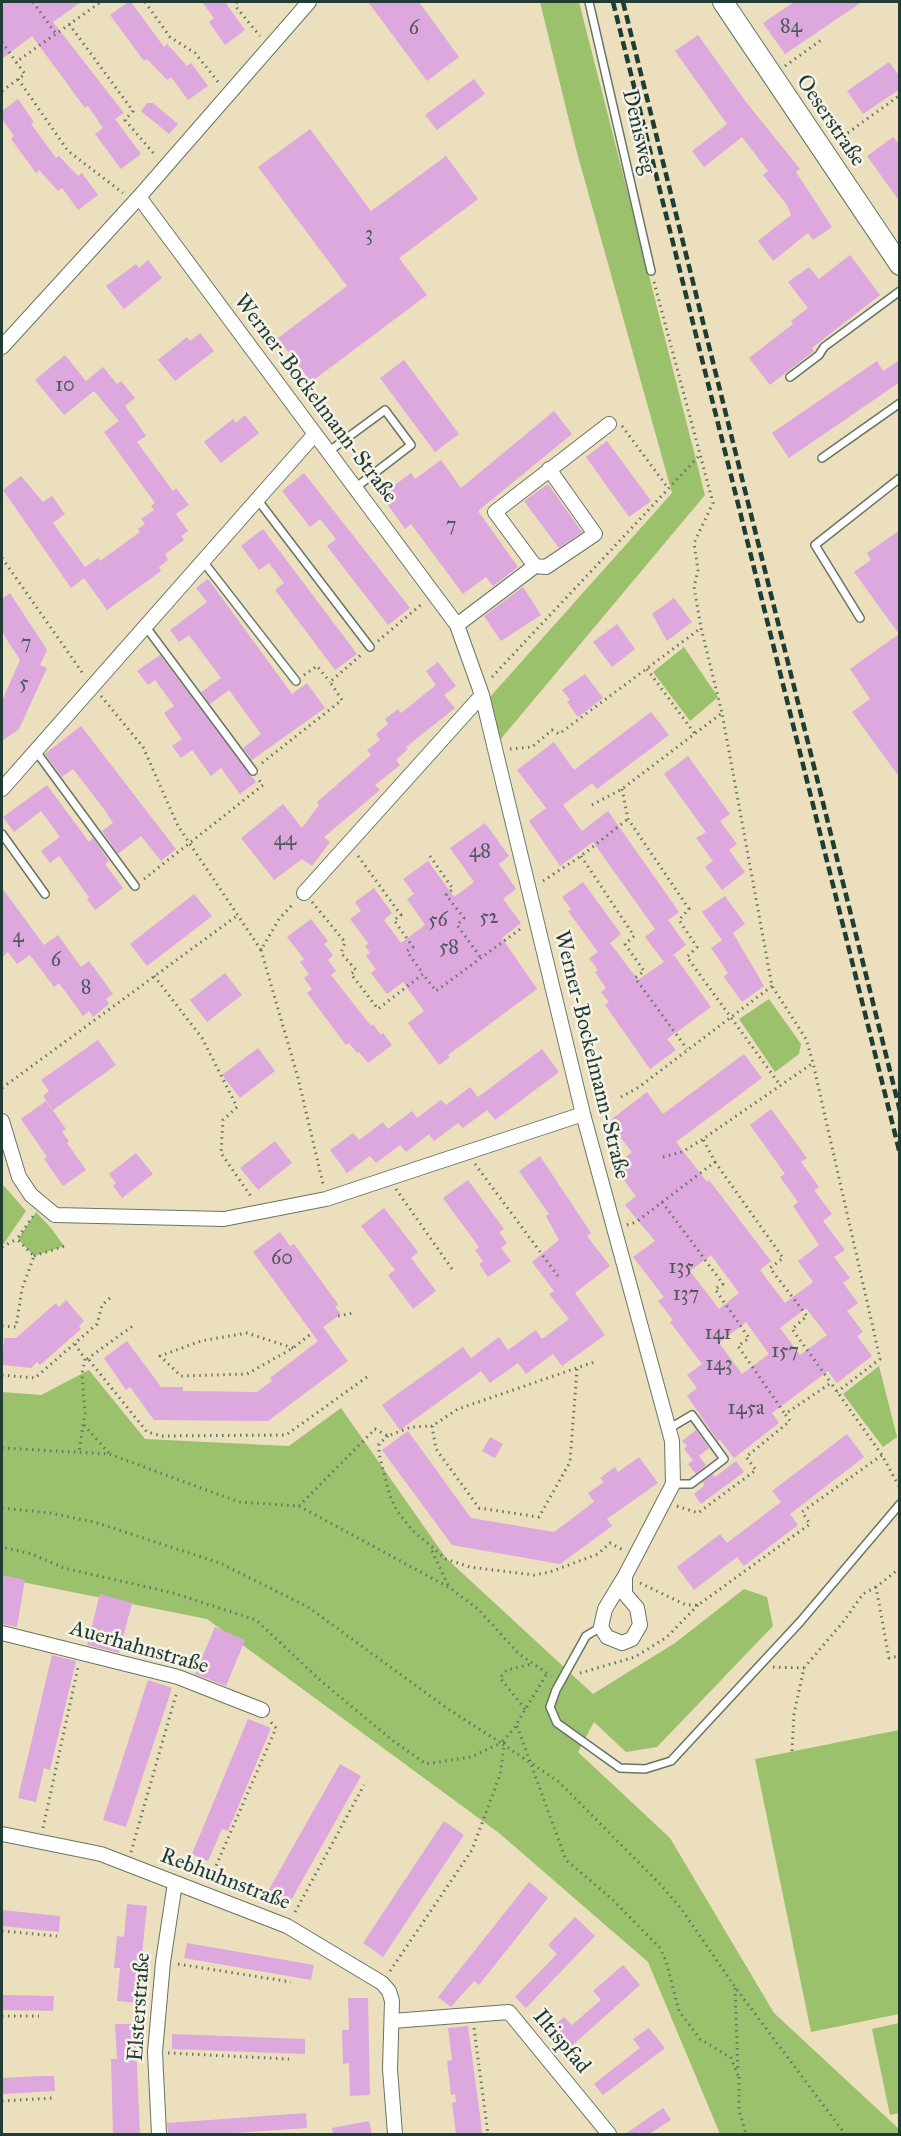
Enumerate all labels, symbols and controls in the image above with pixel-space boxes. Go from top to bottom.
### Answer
house number: 84 [780,15,802,39]
house number: 6 [409,17,419,41]
street label: Oeserstraße [790,70,870,172]
street label: Denisweg [615,87,661,177]
house number: 3 [365,223,373,247]
street label: Werner-Bockelmann-Straße [228,289,402,509]
house number: 10 [55,374,75,398]
house number: 7 [446,514,456,538]
house number: 7 [21,632,31,656]
house number: 5 [19,672,29,696]
house number: 44 [274,828,296,852]
house number: 48 [469,840,491,864]
house number: 52 [479,906,499,930]
house number: 56 [428,909,448,933]
house number: 4 [12,925,24,949]
street label: Werner-Bockelmann-Straße [547,928,635,1182]
house number: 58 [439,936,459,960]
house number: 6 [51,949,61,973]
house number: 8 [81,976,91,1000]
house number: 60 [271,1247,293,1271]
house number: 135 [668,1256,694,1280]
house number: 137 [673,1283,699,1307]
house number: 141 [705,1322,731,1346]
house number: 157 [771,1340,799,1364]
house number: 143 [705,1353,733,1377]
house number: 145a [728,1397,764,1421]
street label: Auerhahnstraße [67,1616,211,1680]
street label: Rebhuhnstraße [156,1843,294,1917]
street label: Elsterstraße [123,1952,157,2062]
street label: Iltispfad [527,2004,595,2080]

